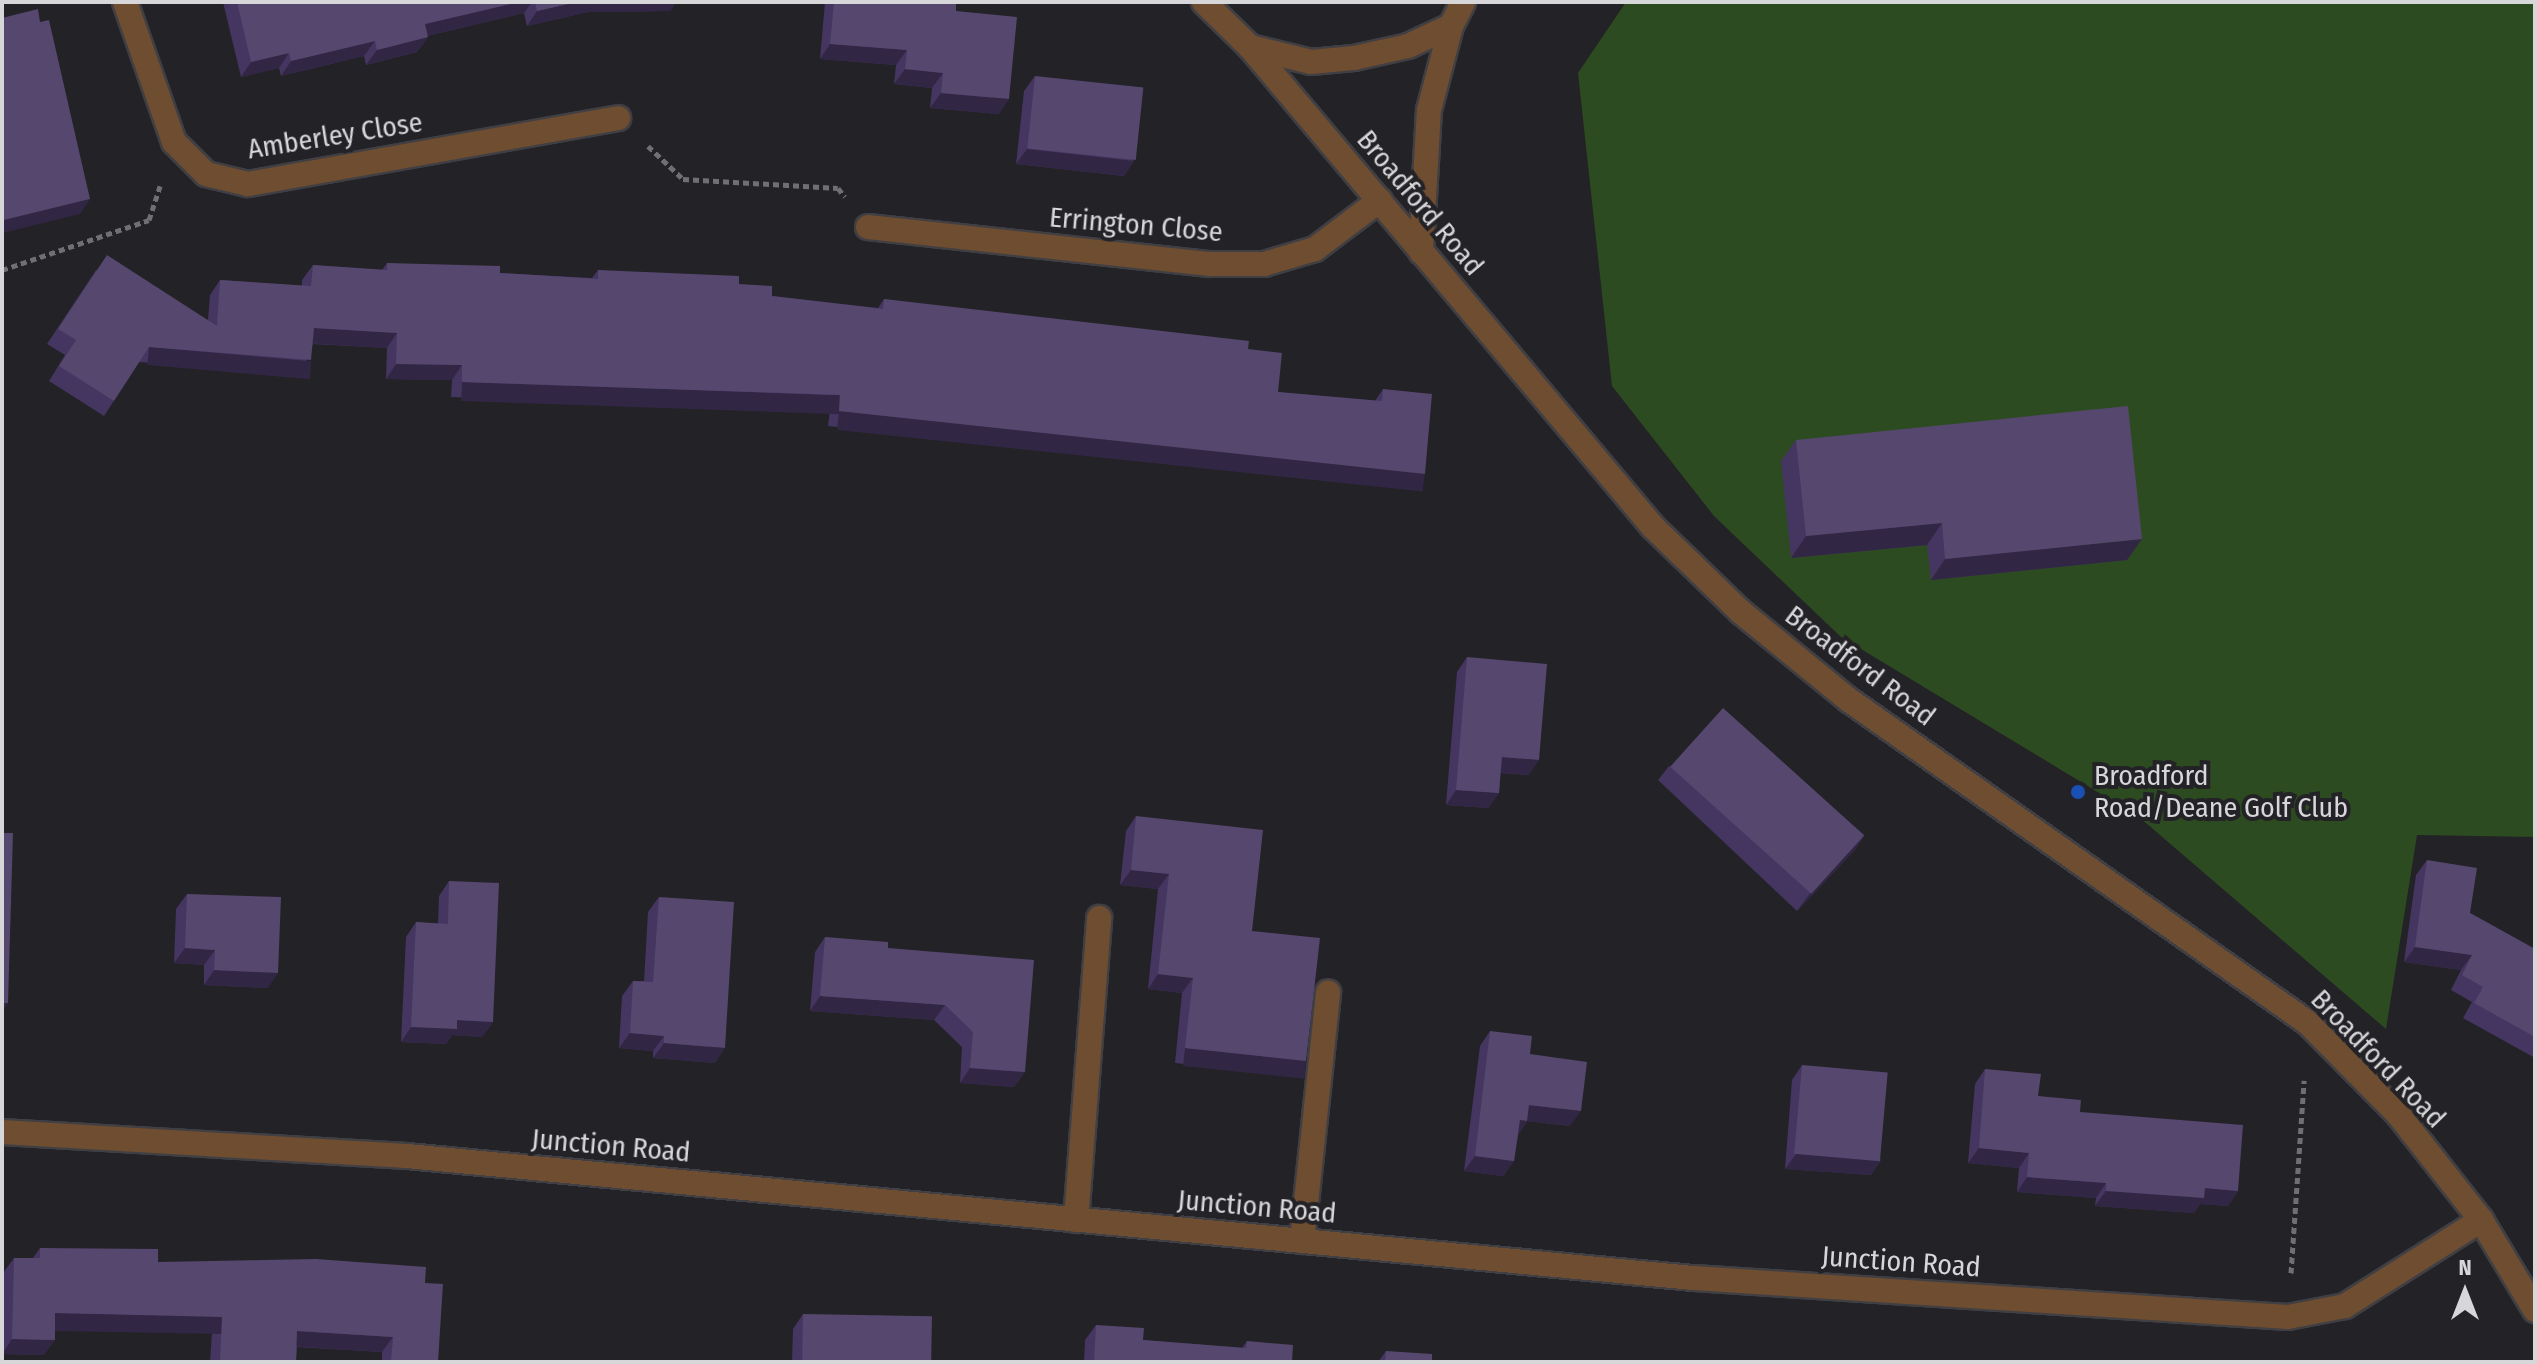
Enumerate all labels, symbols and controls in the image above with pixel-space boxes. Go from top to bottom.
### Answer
street label: Amberley Close [245,106,425,166]
street label: Broadford Road [1350,124,1490,282]
street label: Errington Close [1048,201,1224,249]
street label: Broadford Road [1778,599,1942,733]
place label: Broadford Road/Deane Golf Club [2094,759,2348,825]
marker: Broadford Road/Deane Golf Club [2069,783,2087,801]
street label: Broadford Road [2304,983,2452,1135]
street label: Junction Road [530,1122,692,1170]
street label: Junction Road [1176,1183,1338,1231]
street label: Junction Road [1820,1240,1982,1284]
north arrow [2425,1252,2505,1332]
text: N [2458,1254,2472,1281]

